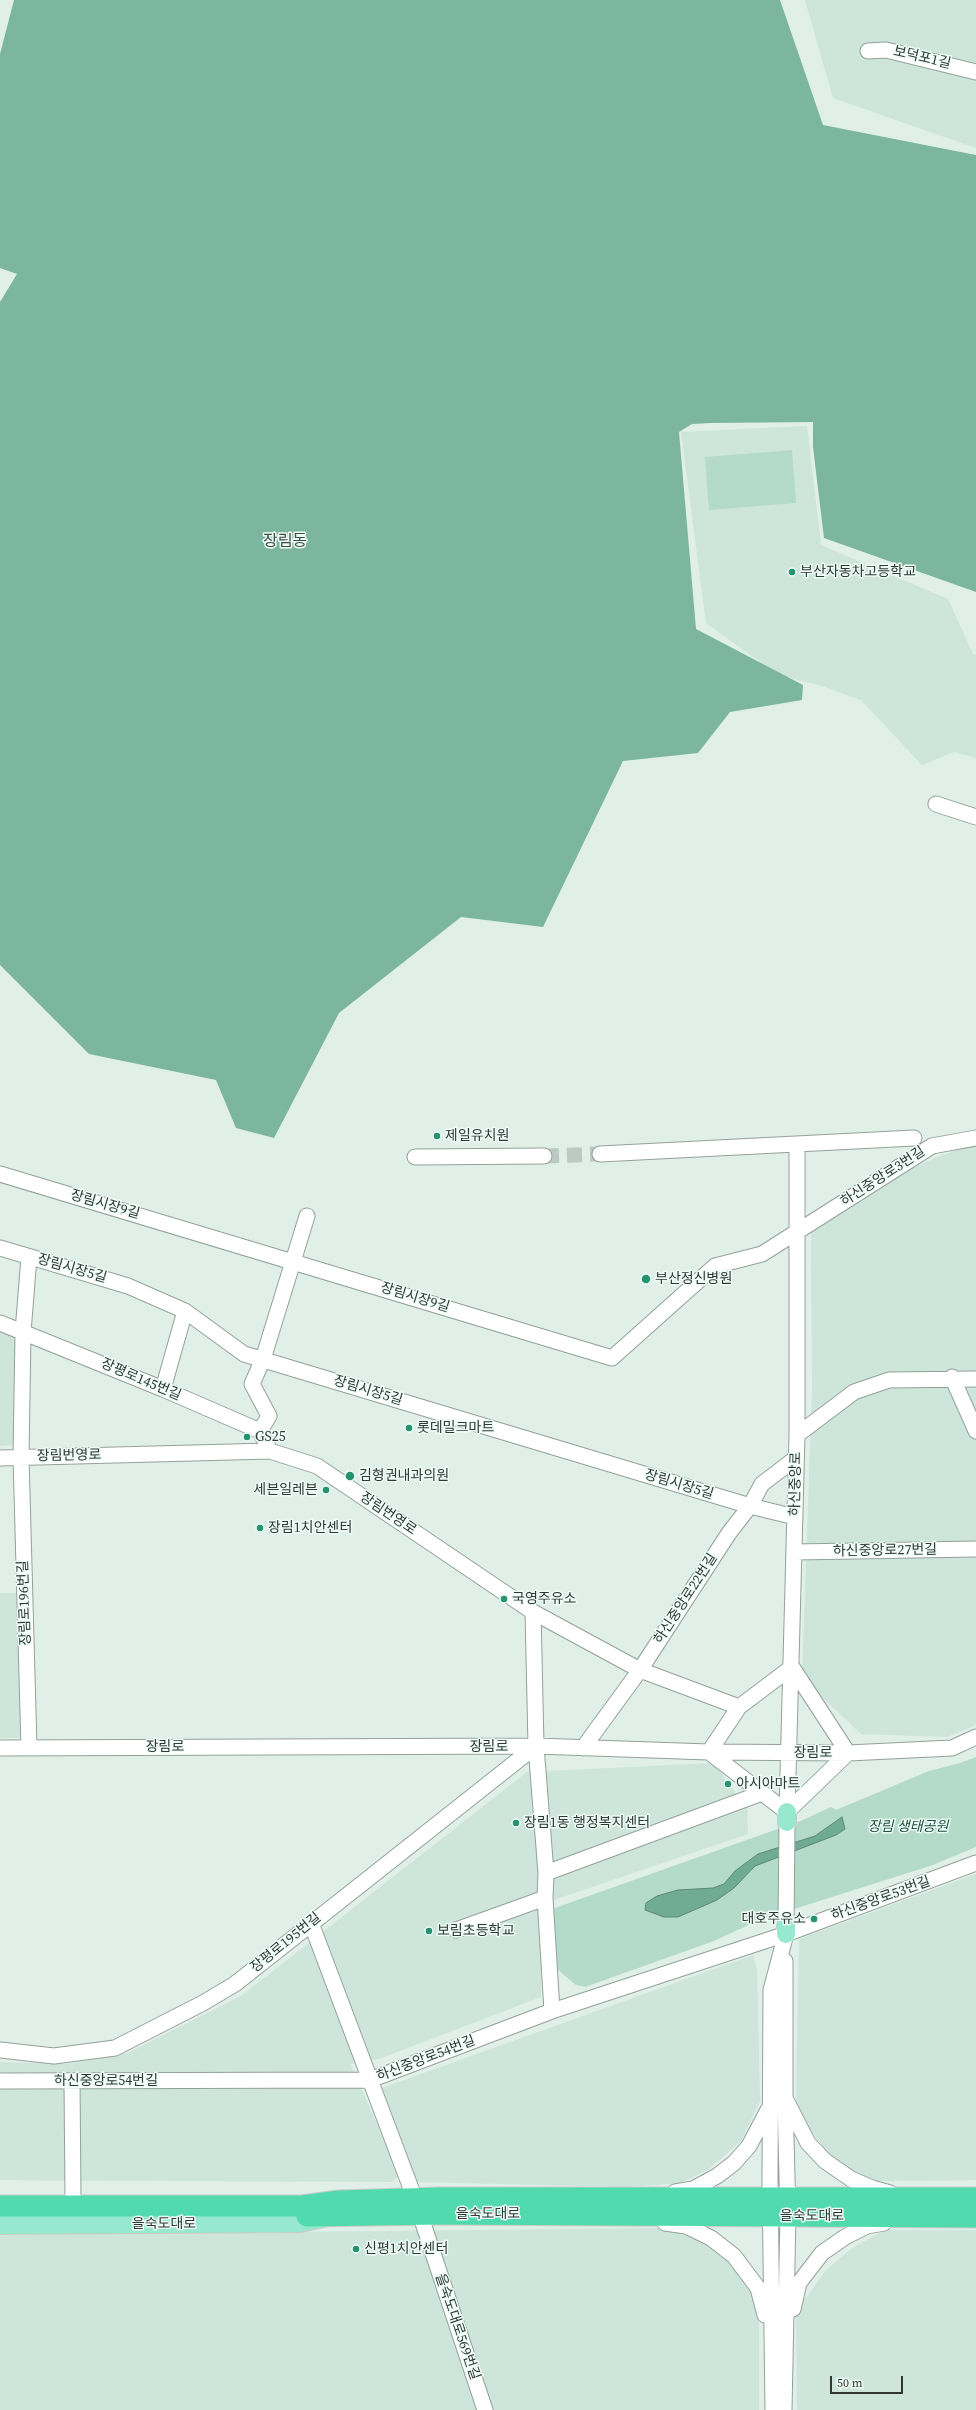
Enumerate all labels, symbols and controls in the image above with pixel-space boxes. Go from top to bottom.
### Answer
street label: 보덕포1길 [892,43,952,73]
district label: 장림동 [263,532,307,552]
place label: 부산자동차고등학교 [800,564,916,580]
marker: 부산자동차고등학교 [787,567,797,577]
place label: 제일유치원 [445,1128,509,1144]
marker: 제일유치원 [432,1131,442,1141]
street label: 하신중앙로3번길 [838,1143,928,1211]
street label: 장림시장9길 [68,1187,142,1223]
street label: 장림시장5길 [35,1251,109,1287]
place label: 부산정신병원 [655,1271,732,1287]
marker: 부산정신병원 [640,1273,652,1285]
street label: 장림시장9길 [378,1280,452,1316]
street label: 장평로145번길 [98,1356,184,1404]
street label: 장림시장5길 [331,1373,405,1409]
place label: 롯데밀크마트 [417,1420,494,1436]
marker: 롯데밀크마트 [404,1423,414,1433]
place label: GS25 [255,1429,286,1445]
marker: GS25 [242,1432,252,1442]
street label: 장림번영로 [37,1447,101,1465]
street label: 하신중앙로 [787,1452,805,1516]
street label: 장림시장5길 [642,1467,716,1503]
place label: 김형권내과의원 [359,1468,449,1484]
marker: 김형권내과의원 [344,1470,356,1482]
place label: 세븐일레븐 [254,1482,318,1498]
marker: 세븐일레븐 [321,1485,331,1495]
street label: 장림번영로 [357,1489,419,1539]
place label: 장림1치안센터 [268,1520,352,1536]
marker: 장림1치안센터 [255,1523,265,1533]
street label: 하신중앙로27번길 [833,1542,937,1560]
street label: 하신중앙로22번길 [651,1551,721,1647]
street label: 장림로196번길 [15,1560,35,1646]
place label: 국영주유소 [512,1591,576,1607]
marker: 국영주유소 [499,1594,509,1604]
street label: 장림로 [146,1739,184,1755]
street label: 장림로 [470,1739,508,1755]
street label: 장림로 [794,1745,832,1761]
place label: 아시아마트 [736,1776,800,1792]
marker: 아시아마트 [723,1779,733,1789]
place label: 장림1동 행정복지센터 [524,1815,650,1831]
marker: 장림1동 행정복지센터 [511,1818,521,1828]
park label: 장림 생태공원 [868,1819,948,1835]
street label: 하신중앙로53번길 [829,1873,933,1925]
street label: 장평로195번길 [248,1910,324,1976]
place label: 대호주유소 [742,1911,806,1927]
marker: 대호주유소 [809,1914,819,1924]
place label: 보림초등학교 [437,1923,514,1939]
marker: 보림초등학교 [424,1926,434,1936]
street label: 하신중앙로54번길 [374,2032,478,2086]
street label: 하신중앙로54번길 [54,2073,158,2089]
street label: 을숙도대로 [456,2206,520,2222]
street label: 을숙도대로 [780,2208,844,2224]
street label: 을숙도대로 [132,2216,196,2232]
place label: 신평1치안센터 [364,2241,448,2257]
marker: 신평1치안센터 [351,2244,361,2254]
street label: 을숙도대로569번길 [431,2272,483,2382]
scale bar [832,2368,905,2394]
text: 50 m [837,2375,863,2391]

